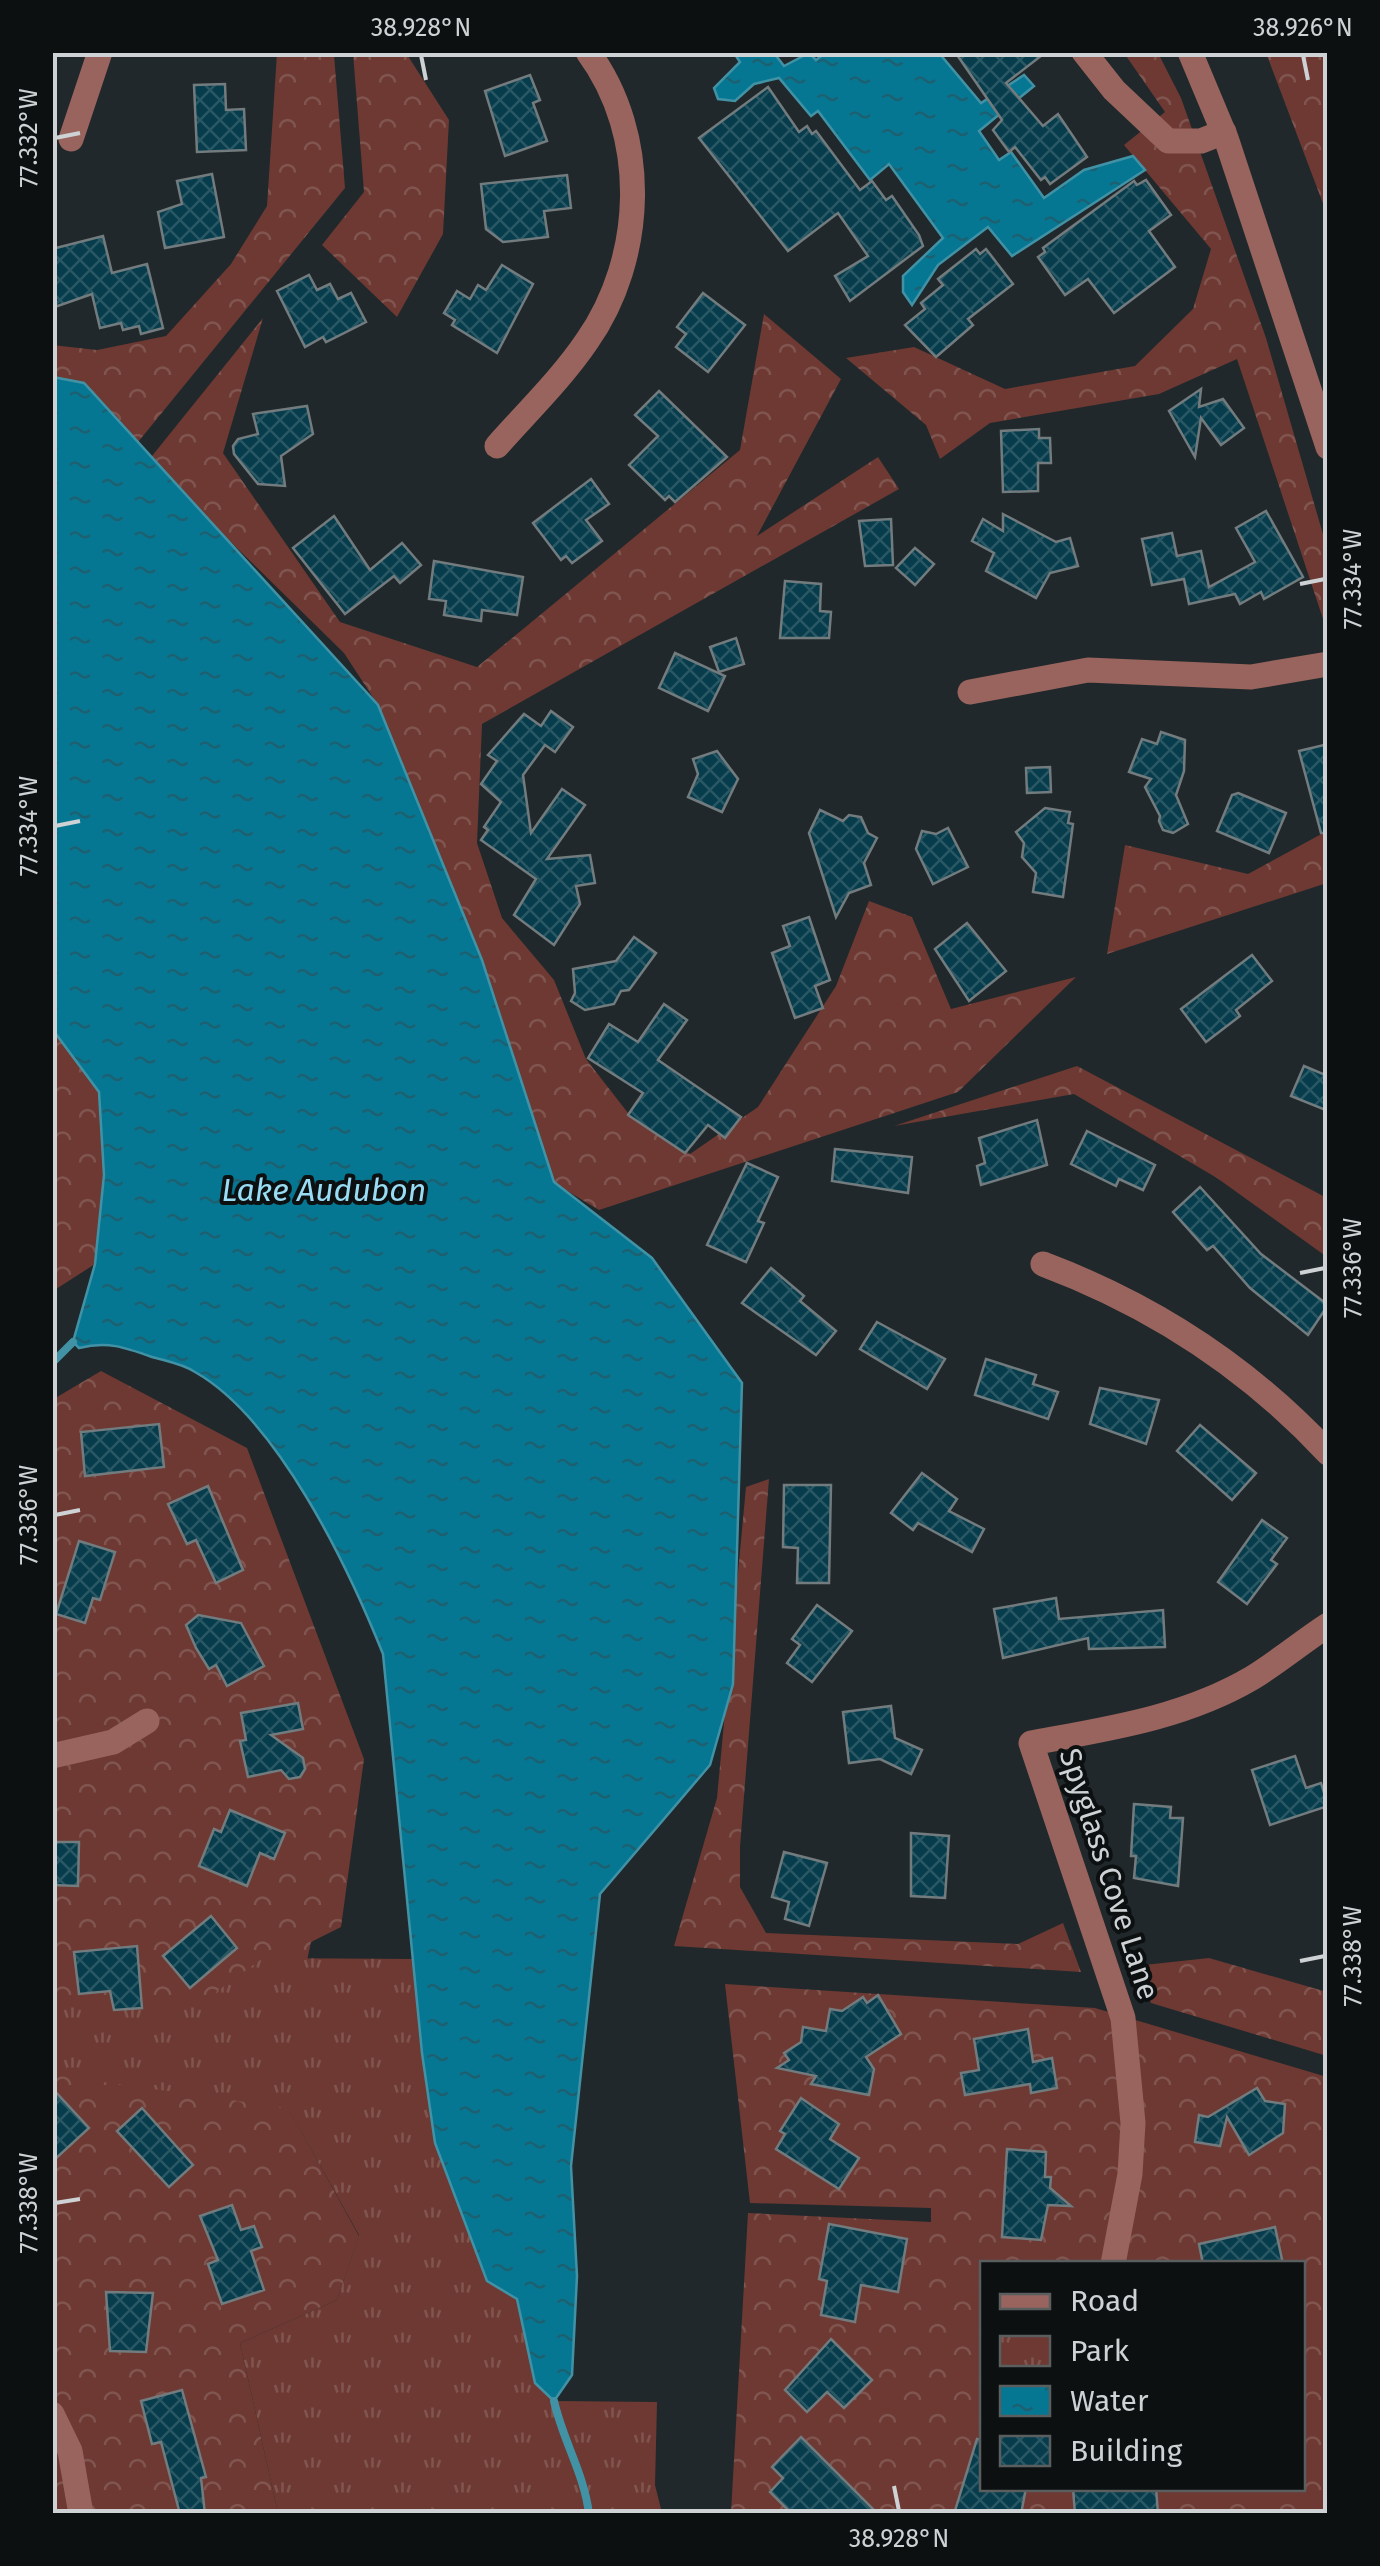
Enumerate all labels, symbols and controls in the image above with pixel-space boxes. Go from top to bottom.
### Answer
text: 38.928°N [371,13,471,43]
text: 38.926°N [1253,13,1353,43]
text: 77.332°W [14,88,44,188]
text: 77.334°W [1338,529,1368,629]
text: 77.334°W [14,776,44,876]
water label: Lake Audubon [222,1171,426,1209]
text: 77.336°W [1338,1218,1368,1318]
text: 77.336°W [14,1465,44,1565]
street label: Spyglass Cove Lane [1051,1744,1167,2004]
text: 77.338°W [1338,1905,1368,2006]
text: 77.338°W [14,2152,44,2253]
legend [980,2261,1305,2491]
text: Road [1070,2283,1139,2319]
text: Park [1070,2333,1130,2369]
text: Water [1070,2383,1149,2419]
text: Building [1070,2433,1183,2469]
text: 38.928°N [849,2524,949,2554]

